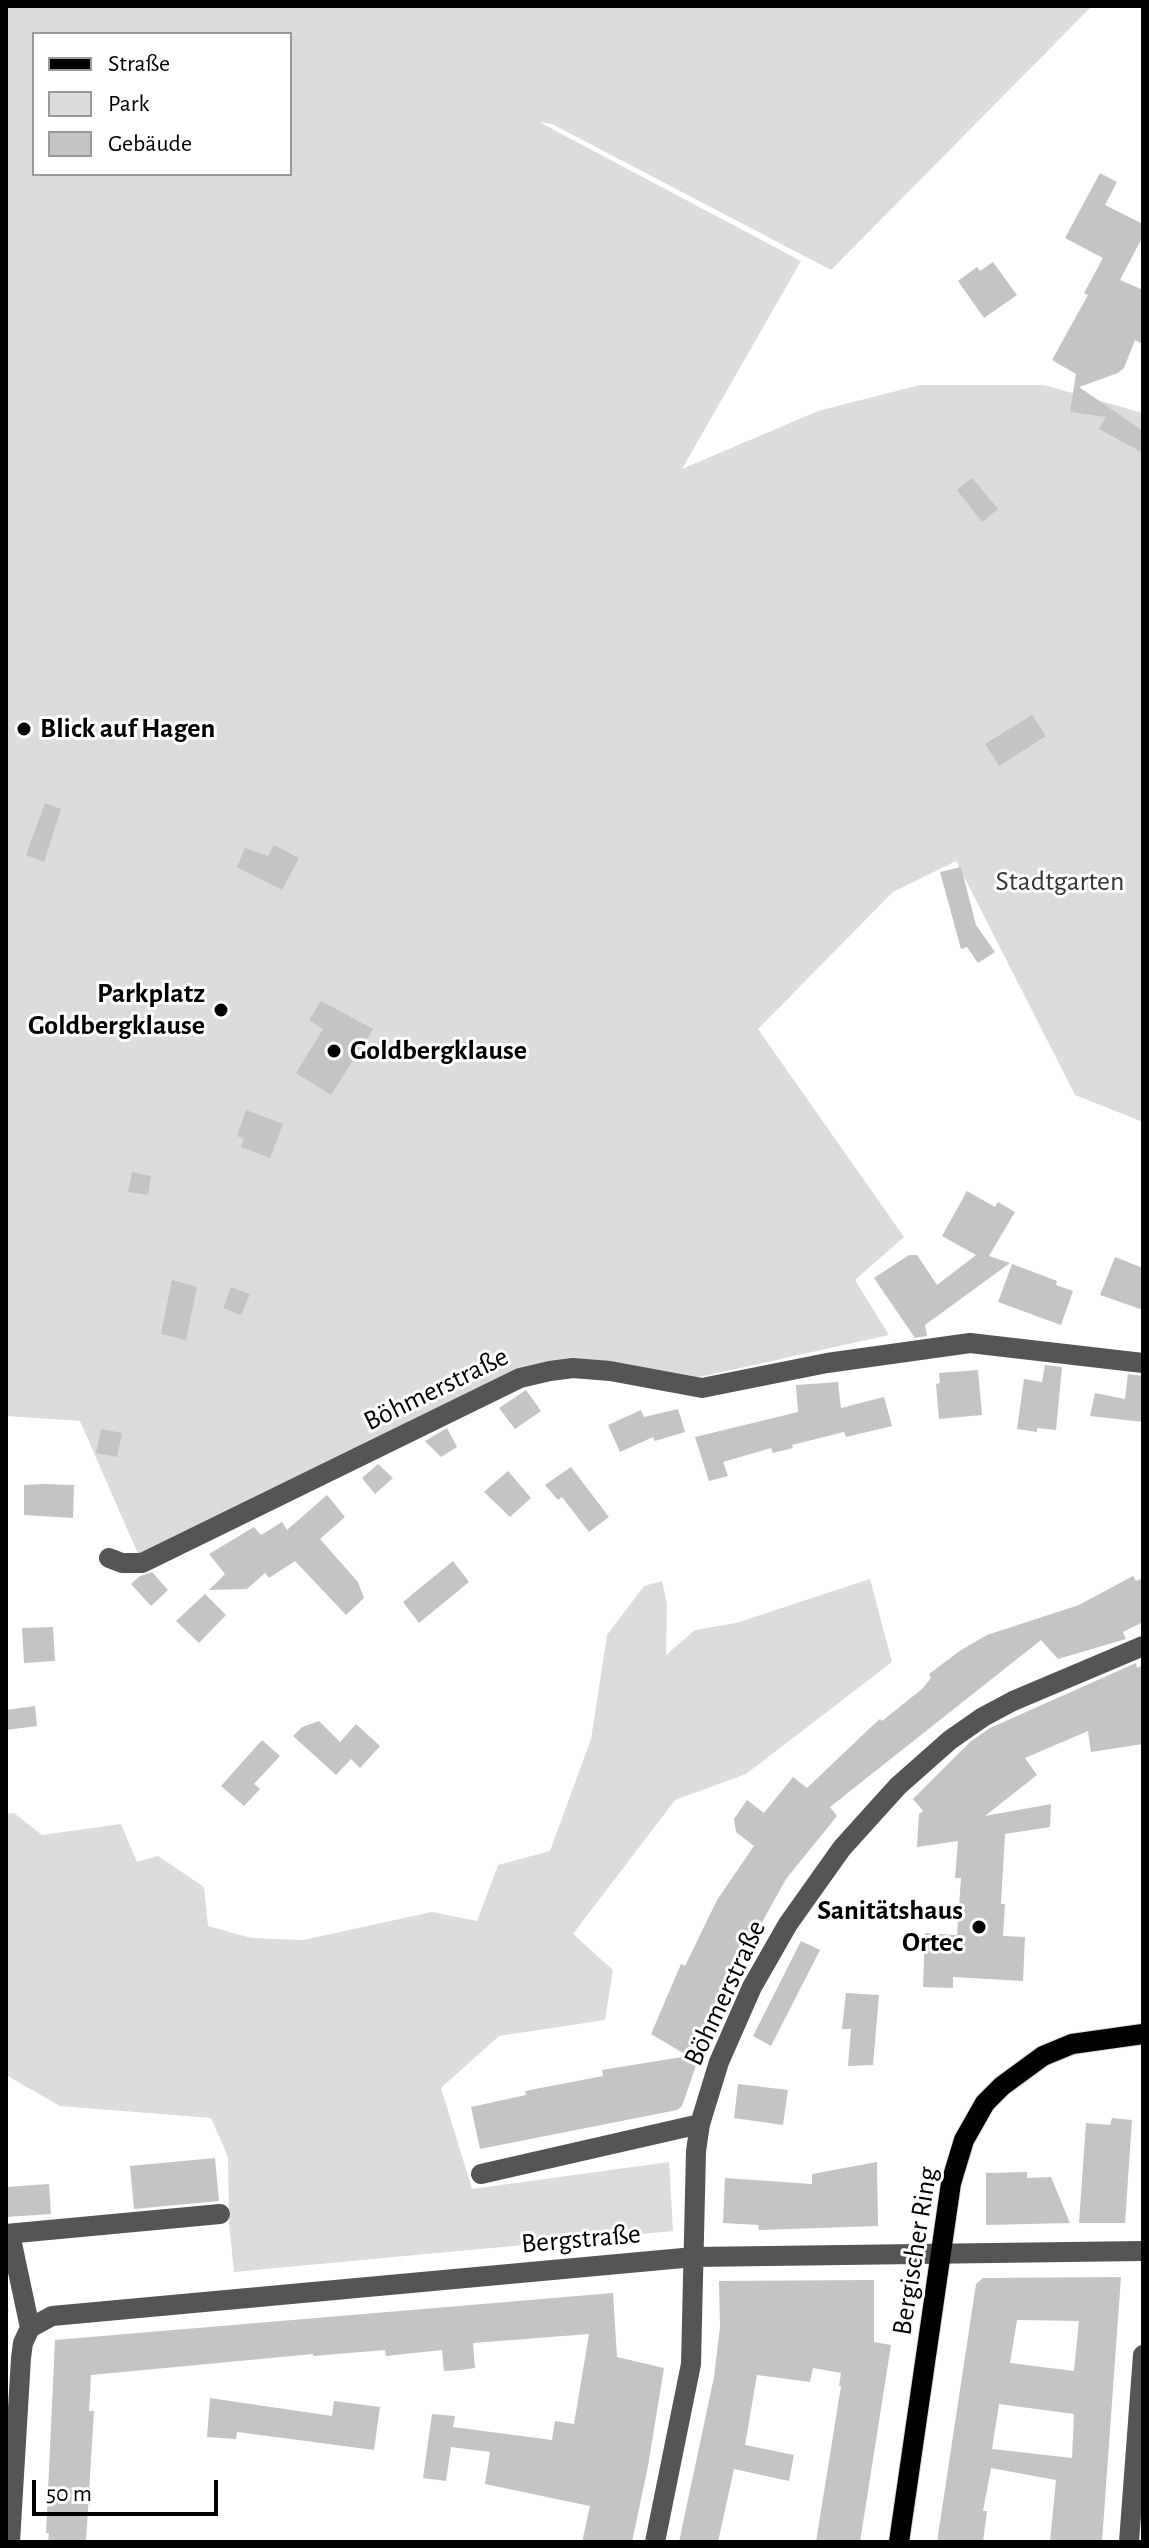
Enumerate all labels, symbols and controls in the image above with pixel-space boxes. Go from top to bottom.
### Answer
legend [32,32,292,176]
text: Straße [108,52,170,76]
text: Park [108,92,149,116]
text: Gebäude [108,132,192,156]
place label: Blick auf Hagen [40,712,215,746]
marker: Blick auf Hagen [15,720,33,738]
park label: Stadtgarten [996,865,1124,899]
place label: Parkplatz Goldbergklause [28,977,205,1043]
marker: Parkplatz Goldbergklause [212,1001,230,1019]
place label: Goldbergklause [350,1034,527,1068]
marker: Goldbergklause [325,1042,343,1060]
street label: Böhmerstraße [358,1340,514,1438]
place label: Sanitätshaus Ortec [817,1894,963,1960]
street label: Böhmerstraße [677,1915,773,2071]
marker: Sanitätshaus Ortec [970,1918,988,1936]
street label: Bergischer Ring [885,2165,945,2337]
street label: Bergstraße [520,2217,642,2261]
scale bar [36,2464,222,2514]
text: 50 m [46,2482,92,2506]

